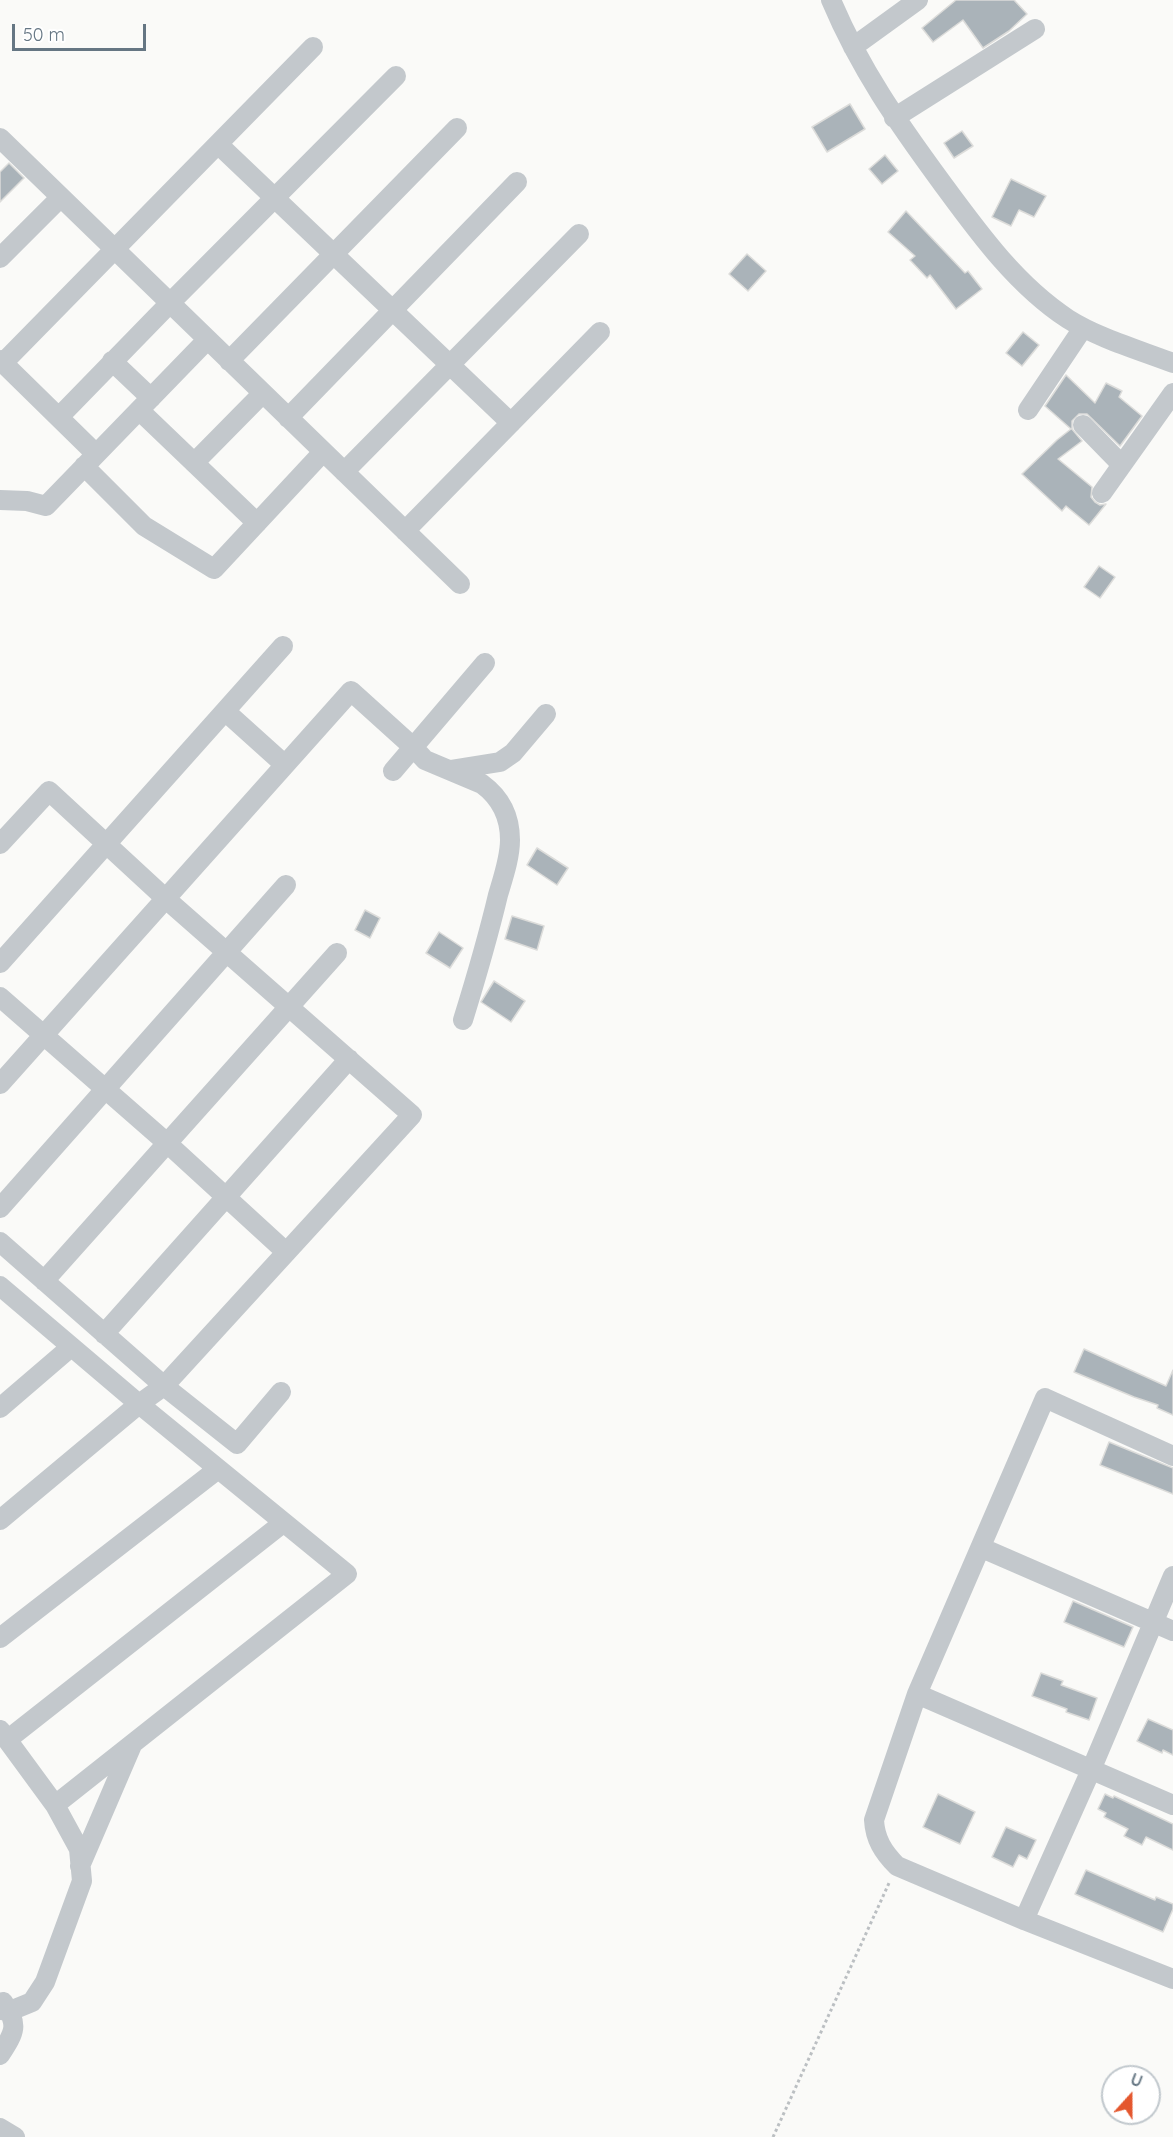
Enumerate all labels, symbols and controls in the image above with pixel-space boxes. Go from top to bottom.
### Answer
scale bar [15,12,148,50]
text: 50 m [23,23,65,46]
north arrow [1101,2065,1161,2125]
text: U [1128,2069,1146,2091]

